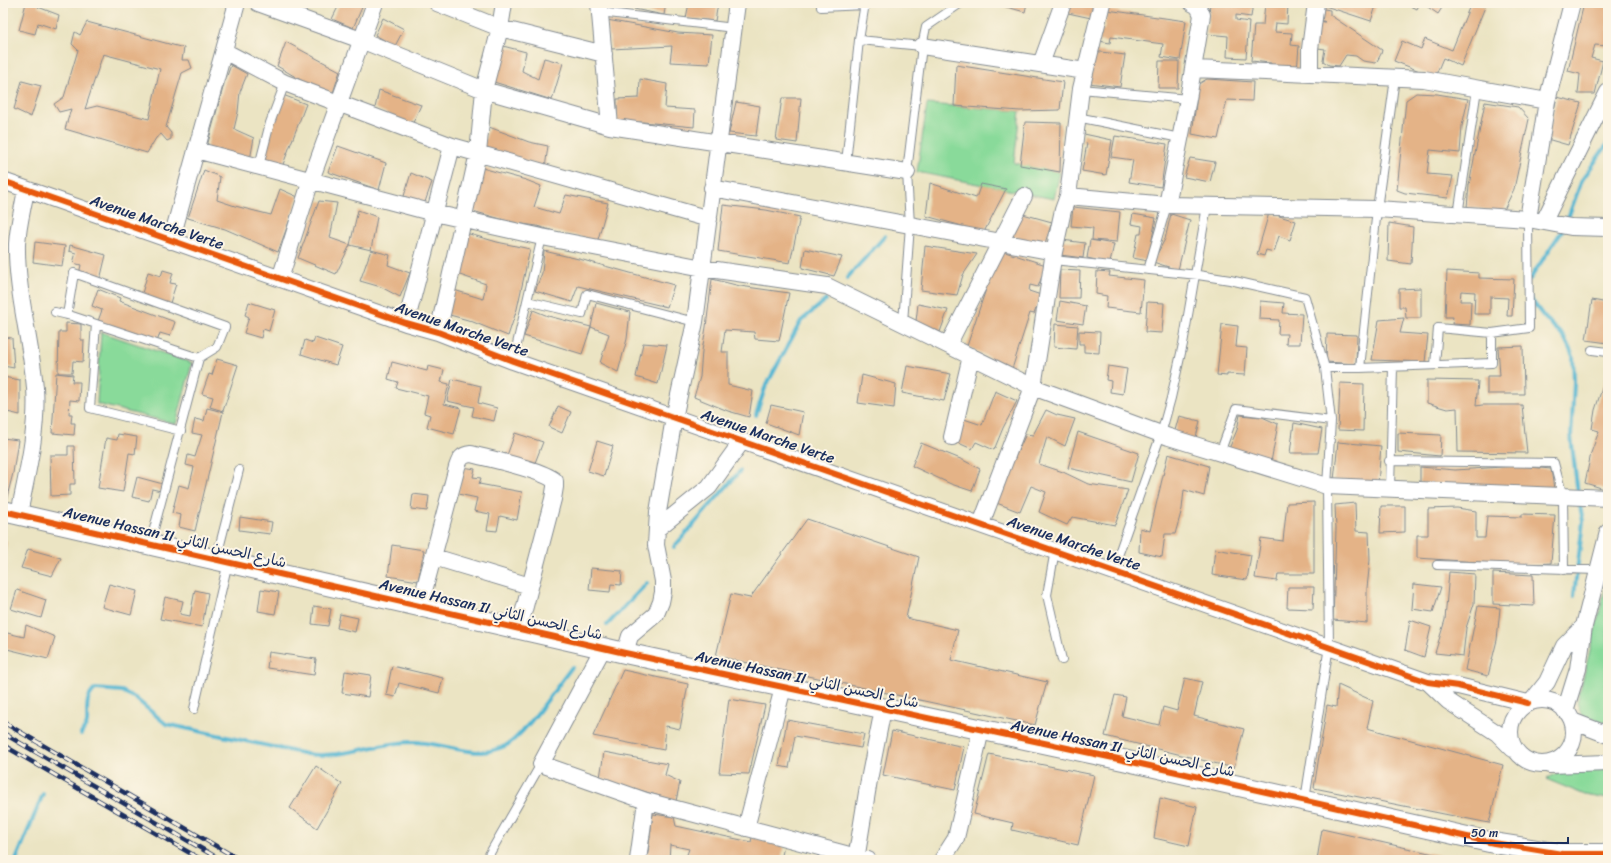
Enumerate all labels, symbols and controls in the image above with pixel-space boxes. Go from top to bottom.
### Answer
street label: Avenue Marche Verte [86,187,228,257]
street label: Avenue Marche Verte [391,294,533,364]
street label: Avenue Marche Verte [697,401,839,471]
street label: Avenue Hassan II شارع الحسن الثاني [60,498,289,575]
street label: Avenue Marche Verte [1003,508,1145,578]
street label: Avenue Hassan II شارع الحسن الثاني [376,570,605,647]
street label: Avenue Hassan II شارع الحسن الثاني [692,642,921,715]
street label: Avenue Hassan II شارع الحسن الثاني [1008,711,1237,784]
scale bar [1465,819,1568,845]
text: 50 m [1471,822,1498,844]

